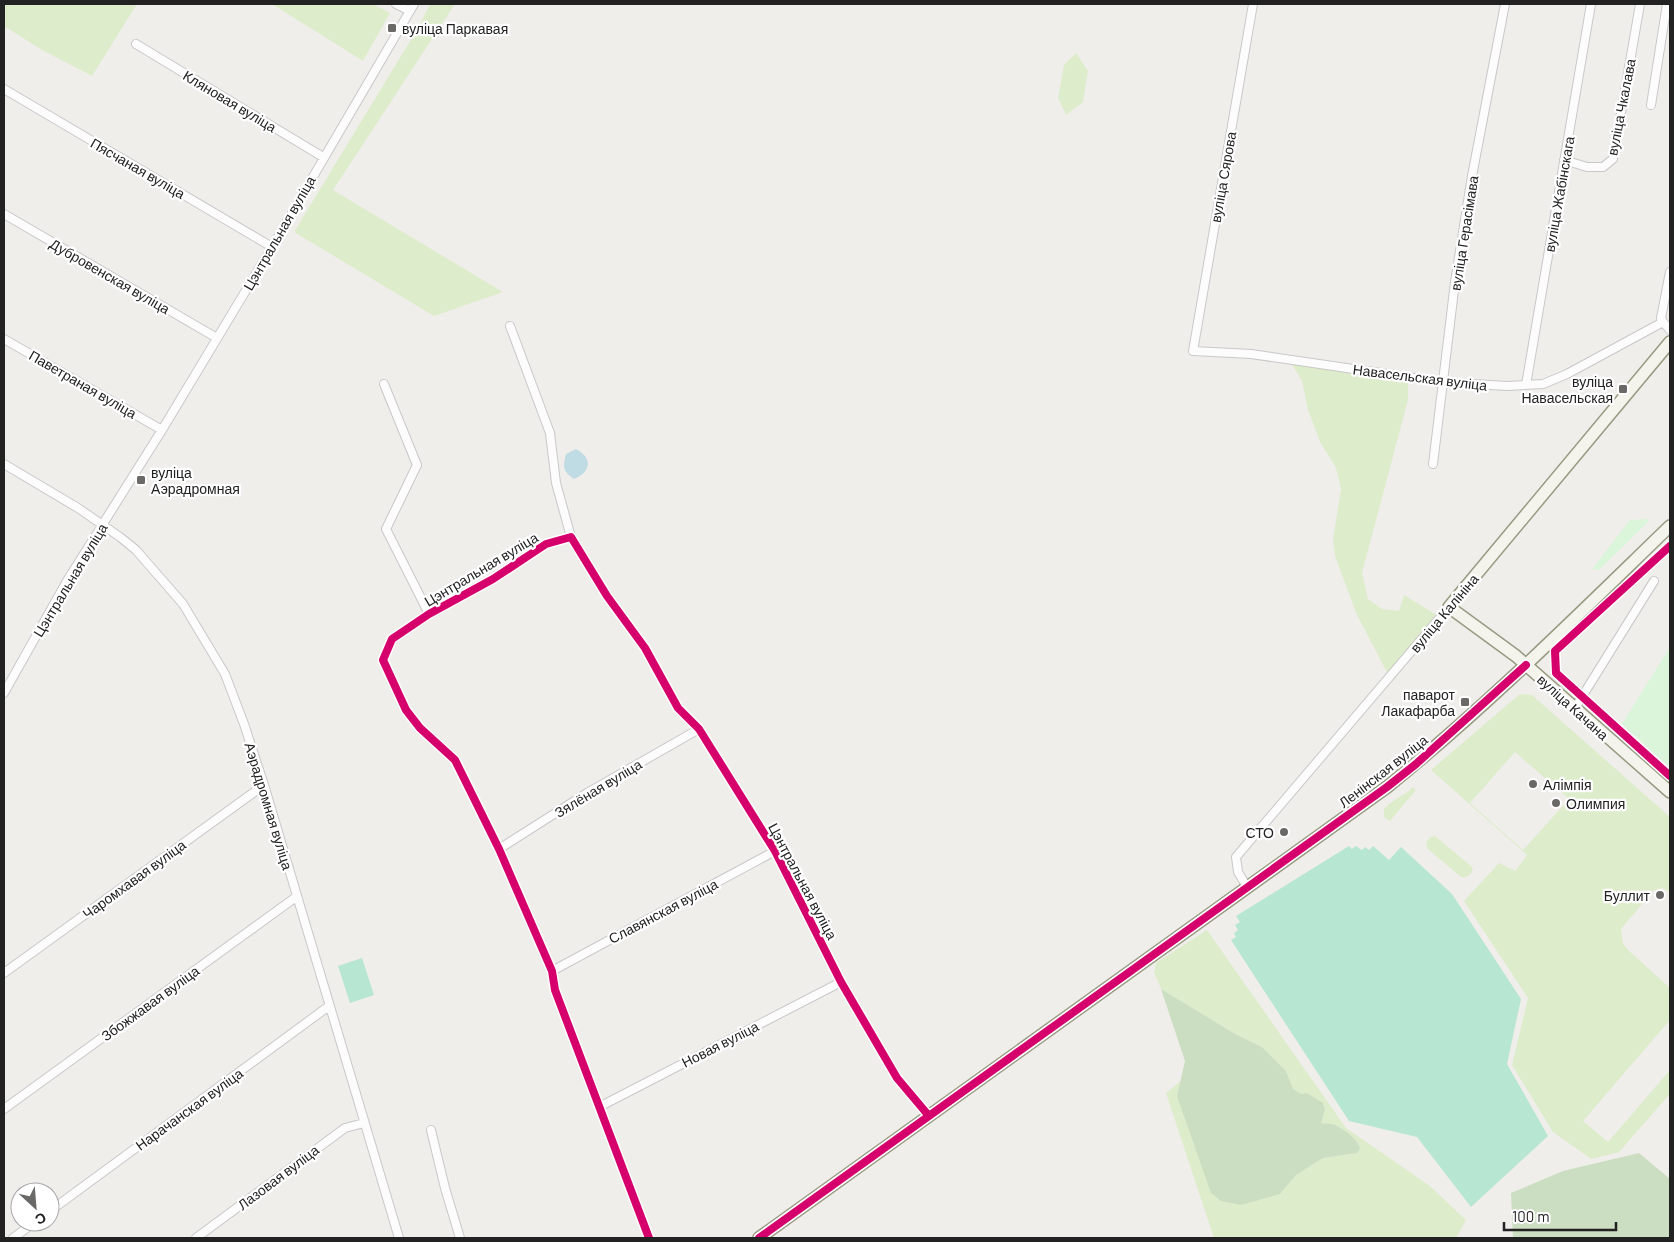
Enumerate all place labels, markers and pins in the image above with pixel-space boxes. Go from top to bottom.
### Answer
place label: вуліца Паркавая [402,20,508,37]
marker: вуліца Паркавая [386,22,398,34]
place label: вуліца Навасельская [1521,373,1613,406]
marker: вуліца Навасельская [1617,383,1629,395]
place label: вуліца Аэрадромная [151,464,240,497]
marker: вуліца Аэрадромная [135,474,147,486]
place label: паварот Лакафарба [1381,686,1456,719]
marker: паварот Лакафарба [1459,696,1471,708]
place label: Алімпія [1543,776,1592,793]
marker: Алімпія [1527,778,1539,790]
place label: Олимпия [1566,795,1625,812]
marker: Олимпия [1550,797,1562,809]
place label: СТО [1246,824,1274,841]
marker: СТО [1278,826,1290,838]
place label: Буллит [1604,887,1651,904]
marker: Буллит [1654,889,1666,901]

